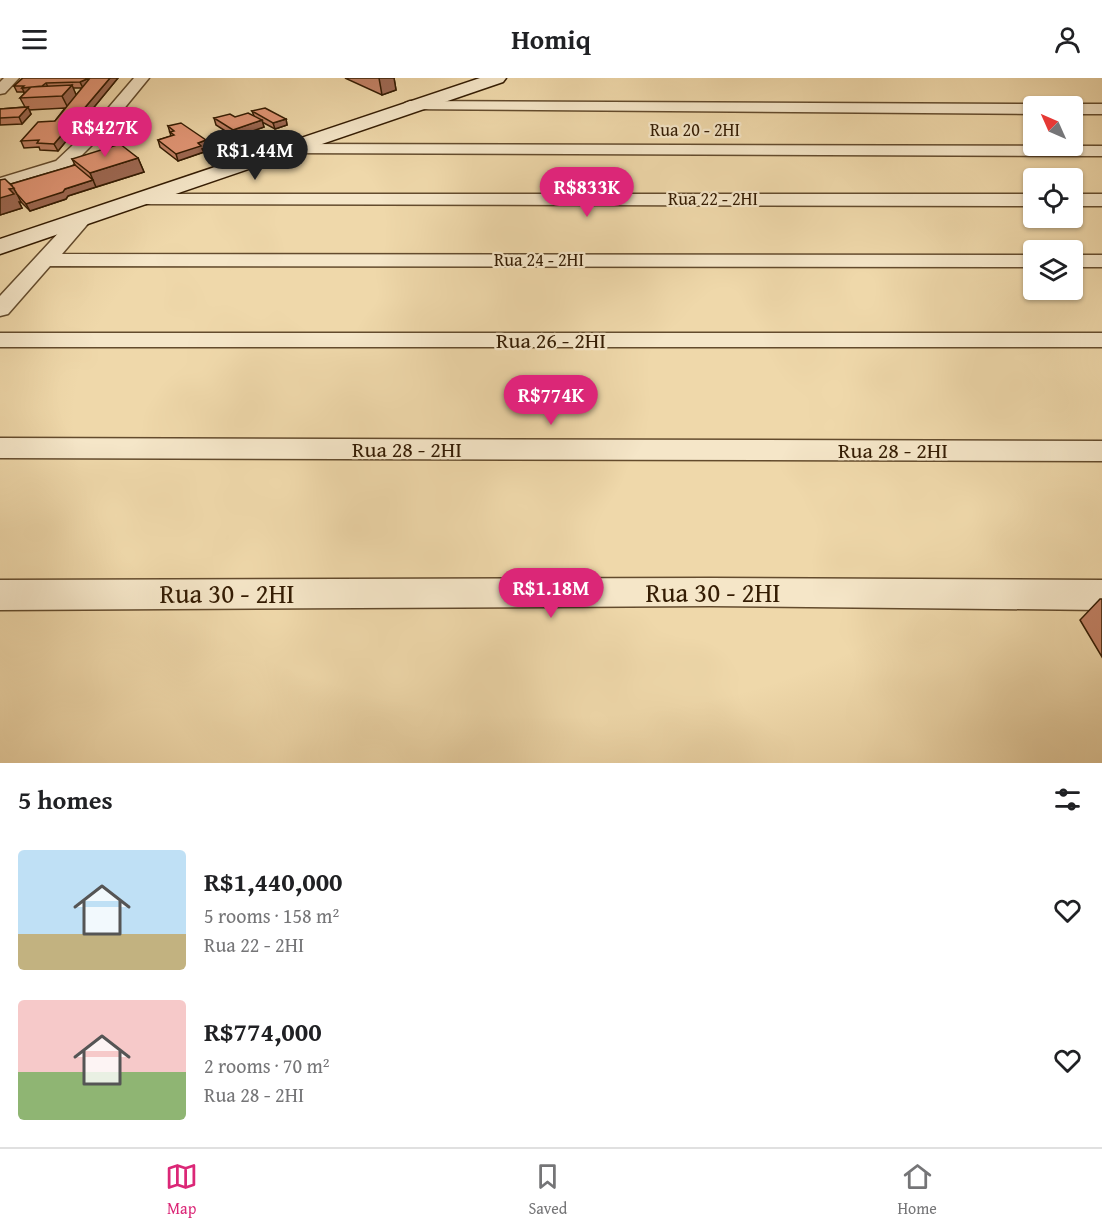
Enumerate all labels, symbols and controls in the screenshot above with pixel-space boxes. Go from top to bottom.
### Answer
text: Homiq [511,19,591,59]
icon: menu [18,23,51,56]
icon: person [1051,23,1084,56]
north arrow [1023,96,1083,156]
map controls [1023,96,1083,300]
pin: R$427K [56,107,154,158]
text: R$427K [72,112,138,141]
street label: Rua 20 - 2HI [650,116,740,143]
pin: R$1.44M [200,130,310,181]
text: R$1.44M [217,135,293,164]
pin: R$833K [538,167,636,218]
button: locate [1023,168,1083,228]
text: R$833K [554,172,620,201]
street label: Rua 22 - 2HI [668,185,758,212]
button: layers [1023,240,1083,300]
street label: Rua 24 - 2HI [494,246,584,273]
street label: Rua 26 - 2HI [496,324,606,356]
pin: R$774K [502,375,600,426]
text: R$774K [518,380,584,409]
street label: Rua 28 - 2HI [352,433,462,465]
street label: Rua 28 - 2HI [838,434,948,466]
pin: R$1.18M [496,568,606,619]
street label: Rua 30 - 2HI [645,572,781,612]
street label: Rua 30 - 2HI [159,573,295,613]
text: R$1.18M [513,573,589,602]
text: 5 homes [18,780,113,819]
icon: filters [1051,783,1084,816]
text: R$1,440,000 [204,862,343,901]
icon: home [66,874,138,946]
icon: heart [1051,894,1084,927]
text: 5 rooms · 158 m² [204,901,339,930]
text: Rua 22 - 2HI [204,930,304,959]
text: R$774,000 [204,1012,322,1051]
icon: home [66,1024,138,1096]
icon: heart [1051,1044,1084,1077]
text: 2 rooms · 70 m² [204,1051,330,1080]
text: Rua 28 - 2HI [204,1080,304,1109]
tab: Map [165,1160,198,1220]
tab: Saved [528,1160,567,1220]
tab: Home [897,1160,937,1220]

